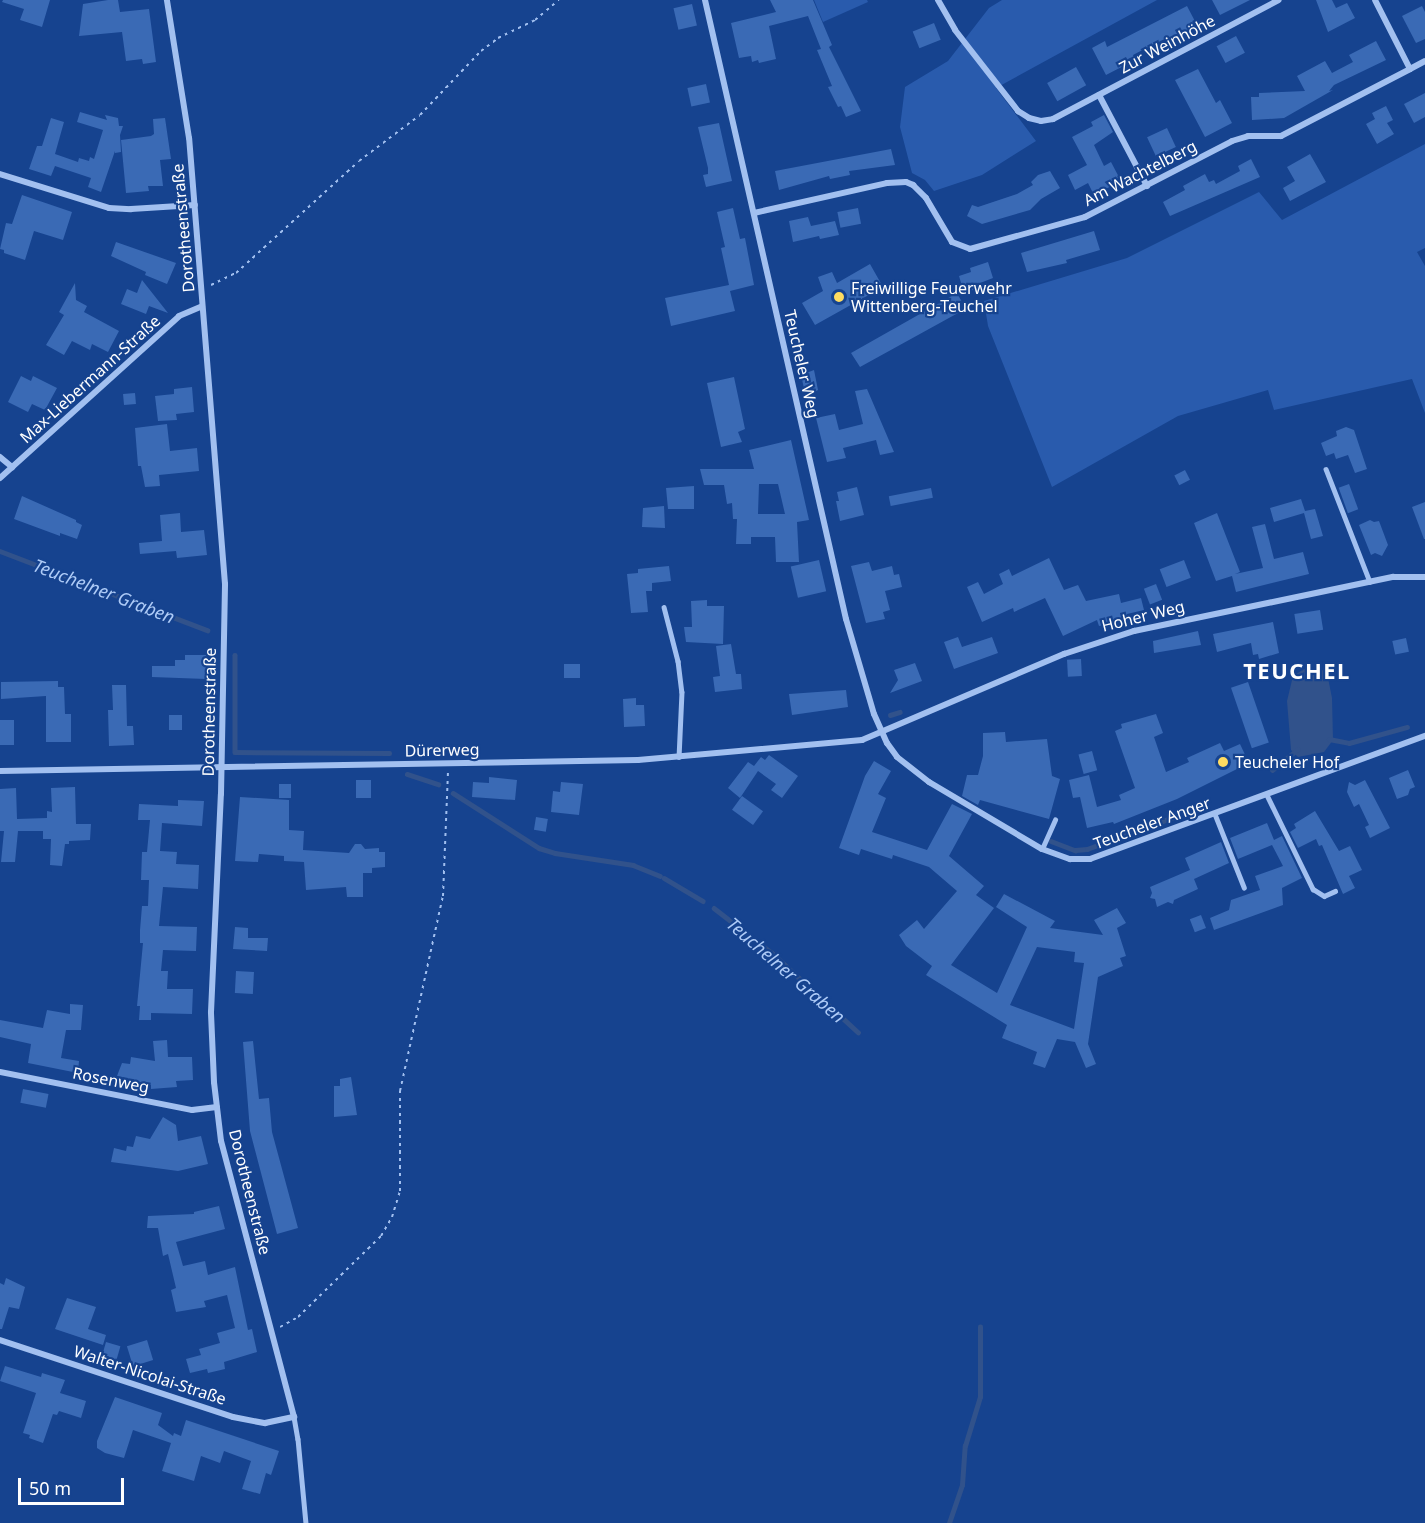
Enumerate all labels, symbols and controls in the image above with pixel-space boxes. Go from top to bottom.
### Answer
street label: Zur Weinhöhe [1116,11,1218,77]
street label: Am Wachtelberg [1080,136,1200,210]
street label: Dorotheenstraße [168,163,198,293]
place label: Freiwillige Feuerwehr Wittenberg-Teuchel [851,278,1012,316]
marker: Freiwillige Feuerwehr Wittenberg-Teuchel [832,290,846,304]
street label: Teucheler Weg [780,308,824,420]
street label: Max-Liebermann-Straße [16,311,164,447]
water label: Teuchelner Graben [30,554,178,628]
street label: Hoher Weg [1100,596,1186,636]
street label: Dorotheenstraße [198,647,220,777]
district label: TEUCHEL [1243,658,1351,684]
street label: Dürerweg [404,740,480,760]
place label: Teucheler Hof [1235,752,1339,772]
marker: Teucheler Hof [1216,755,1230,769]
street label: Teucheler Anger [1091,793,1213,853]
water label: Teuchelner Graben [722,913,850,1027]
street label: Rosenweg [71,1063,151,1097]
street label: Dorotheenstraße [225,1127,275,1257]
street label: Walter-Nicolai-Straße [71,1341,229,1409]
scale bar [21,1466,128,1504]
text: 50 m [29,1476,71,1500]

